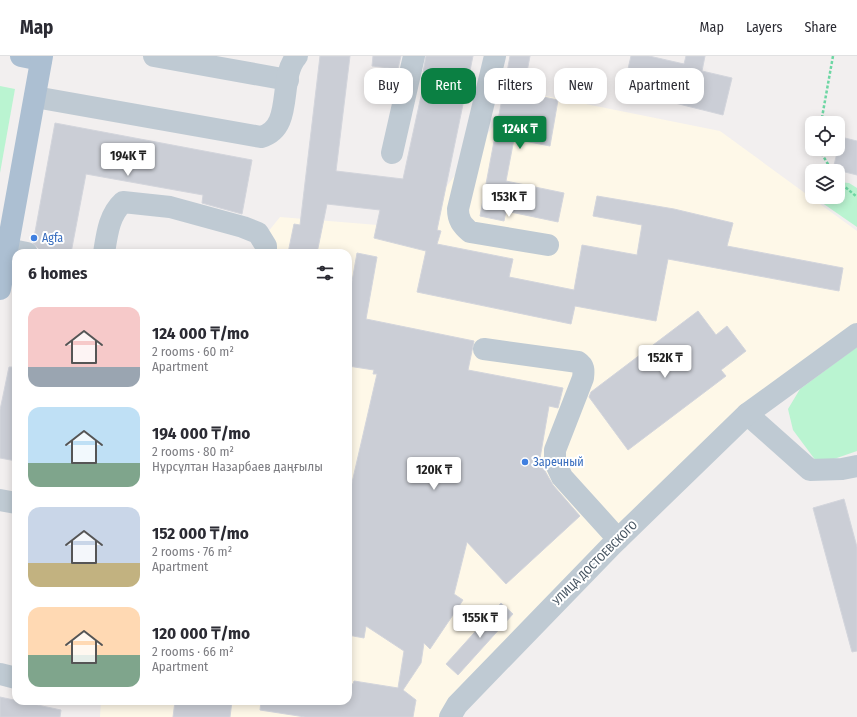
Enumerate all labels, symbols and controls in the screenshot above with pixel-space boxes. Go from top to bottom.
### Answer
text: Map [20,16,53,39]
text: Map [700,19,724,36]
text: Layers [746,19,782,36]
text: Share [804,19,837,36]
chip: Buy [364,68,413,104]
chip: Rent [421,68,476,104]
chip: Filters [484,68,546,104]
chip: New [554,68,607,104]
chip: Apartment [615,68,704,104]
pin: 124K ₸ [487,116,553,150]
map controls [805,116,845,204]
button: locate [805,116,845,156]
text: 124K ₸ [502,121,538,136]
pin: 194K ₸ [95,143,161,177]
text: 194K ₸ [110,148,146,163]
button: layers [805,164,845,204]
pin: 153K ₸ [476,184,542,218]
text: 153K ₸ [491,189,527,204]
place label: Agfa [42,231,63,245]
marker: Agfa [29,233,39,243]
icon: filters [314,262,336,284]
text: 6 homes [28,263,87,284]
icon: home [60,323,108,371]
text: 124 000 ₸/mo [152,323,249,344]
text: 2 rooms · 60 m² [152,344,234,359]
pin: 152K ₸ [632,345,698,379]
text: 152K ₸ [647,350,683,365]
text: Apartment [152,359,208,374]
icon: home [60,423,108,471]
text: 194 000 ₸/mo [152,423,250,444]
text: 2 rooms · 80 m² [152,444,234,459]
place label: Заречный [533,455,584,469]
pin: 120K ₸ [401,457,467,491]
marker: Заречный [520,457,530,467]
text: Нұрсұлтан Назарбаев даңғылы [152,459,323,474]
text: 120K ₸ [416,462,452,477]
street label: УЛИЦА ДОСТОЕВСКОГО [549,518,640,609]
icon: home [60,523,108,571]
text: 152 000 ₸/mo [152,523,249,544]
text: 2 rooms · 76 m² [152,544,232,559]
text: Apartment [152,559,208,574]
pin: 155K ₸ [447,605,513,639]
text: 155K ₸ [462,610,498,625]
icon: home [60,623,108,671]
text: 120 000 ₸/mo [152,623,250,644]
text: 2 rooms · 66 m² [152,644,234,659]
text: Apartment [152,659,208,674]

